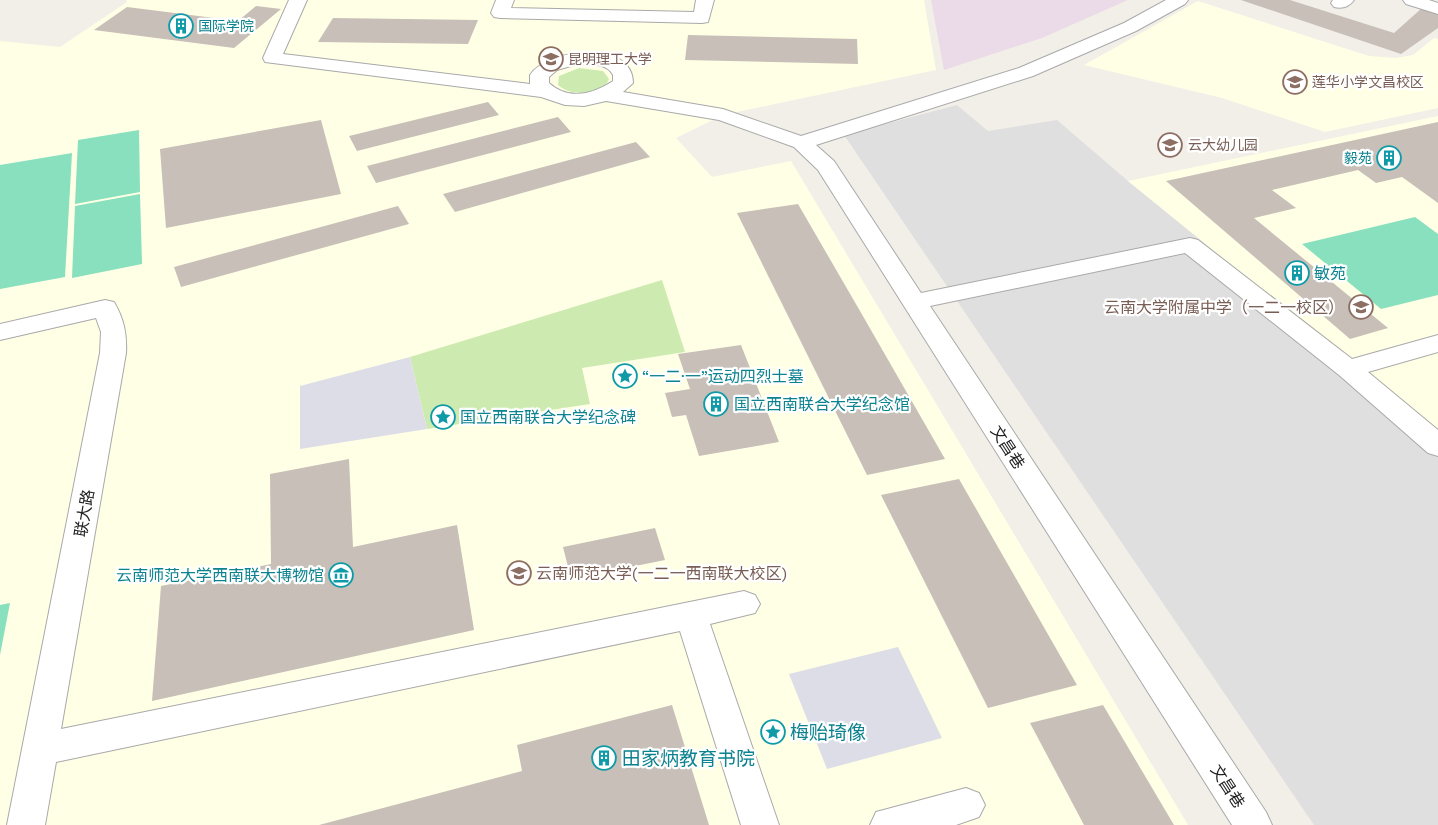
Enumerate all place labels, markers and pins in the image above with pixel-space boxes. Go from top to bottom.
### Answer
building icon: 国际学院 [168,13,194,39]
place label: 国际学院 [198,18,254,34]
school or university icon: 昆明理工大学 [538,46,564,72]
place label: 昆明理工大学 [568,51,652,67]
school or university icon: 莲华小学文昌校区 [1282,69,1308,95]
place label: 莲华小学文昌校区 [1312,74,1424,90]
school or university icon: 云大幼儿园 [1157,132,1183,158]
place label: 云大幼儿园 [1188,137,1258,153]
building icon: 毅苑 [1376,145,1402,171]
place label: 毅苑 [1344,150,1372,166]
building icon: 敏苑 [1284,260,1310,286]
place label: 敏苑 [1314,264,1346,283]
school or university icon: 云南大学附属中学（一二一校区） [1348,294,1374,320]
place label: 云南大学附属中学（一二一校区） [1104,298,1344,317]
place icon: “一二·一”运动四烈士墓 [612,363,638,389]
place label: “一二·一”运动四烈士墓 [642,367,804,386]
building icon: 国立西南联合大学纪念馆 [703,391,729,417]
place label: 国立西南联合大学纪念馆 [734,395,910,414]
place icon: 国立西南联合大学纪念碑 [430,404,456,430]
place label: 国立西南联合大学纪念碑 [460,408,636,427]
school or university icon: 云南师范大学(一二一西南联大校区) [506,560,532,586]
museum icon: 云南师范大学西南联大博物馆 [328,562,354,588]
place label: 云南师范大学(一二一西南联大校区) [536,564,787,583]
place label: 云南师范大学西南联大博物馆 [116,566,324,585]
place icon: 梅贻琦像 [760,719,786,745]
place label: 梅贻琦像 [790,721,866,744]
building icon: 田家炳教育书院 [591,745,617,771]
place label: 田家炳教育书院 [622,747,755,770]

